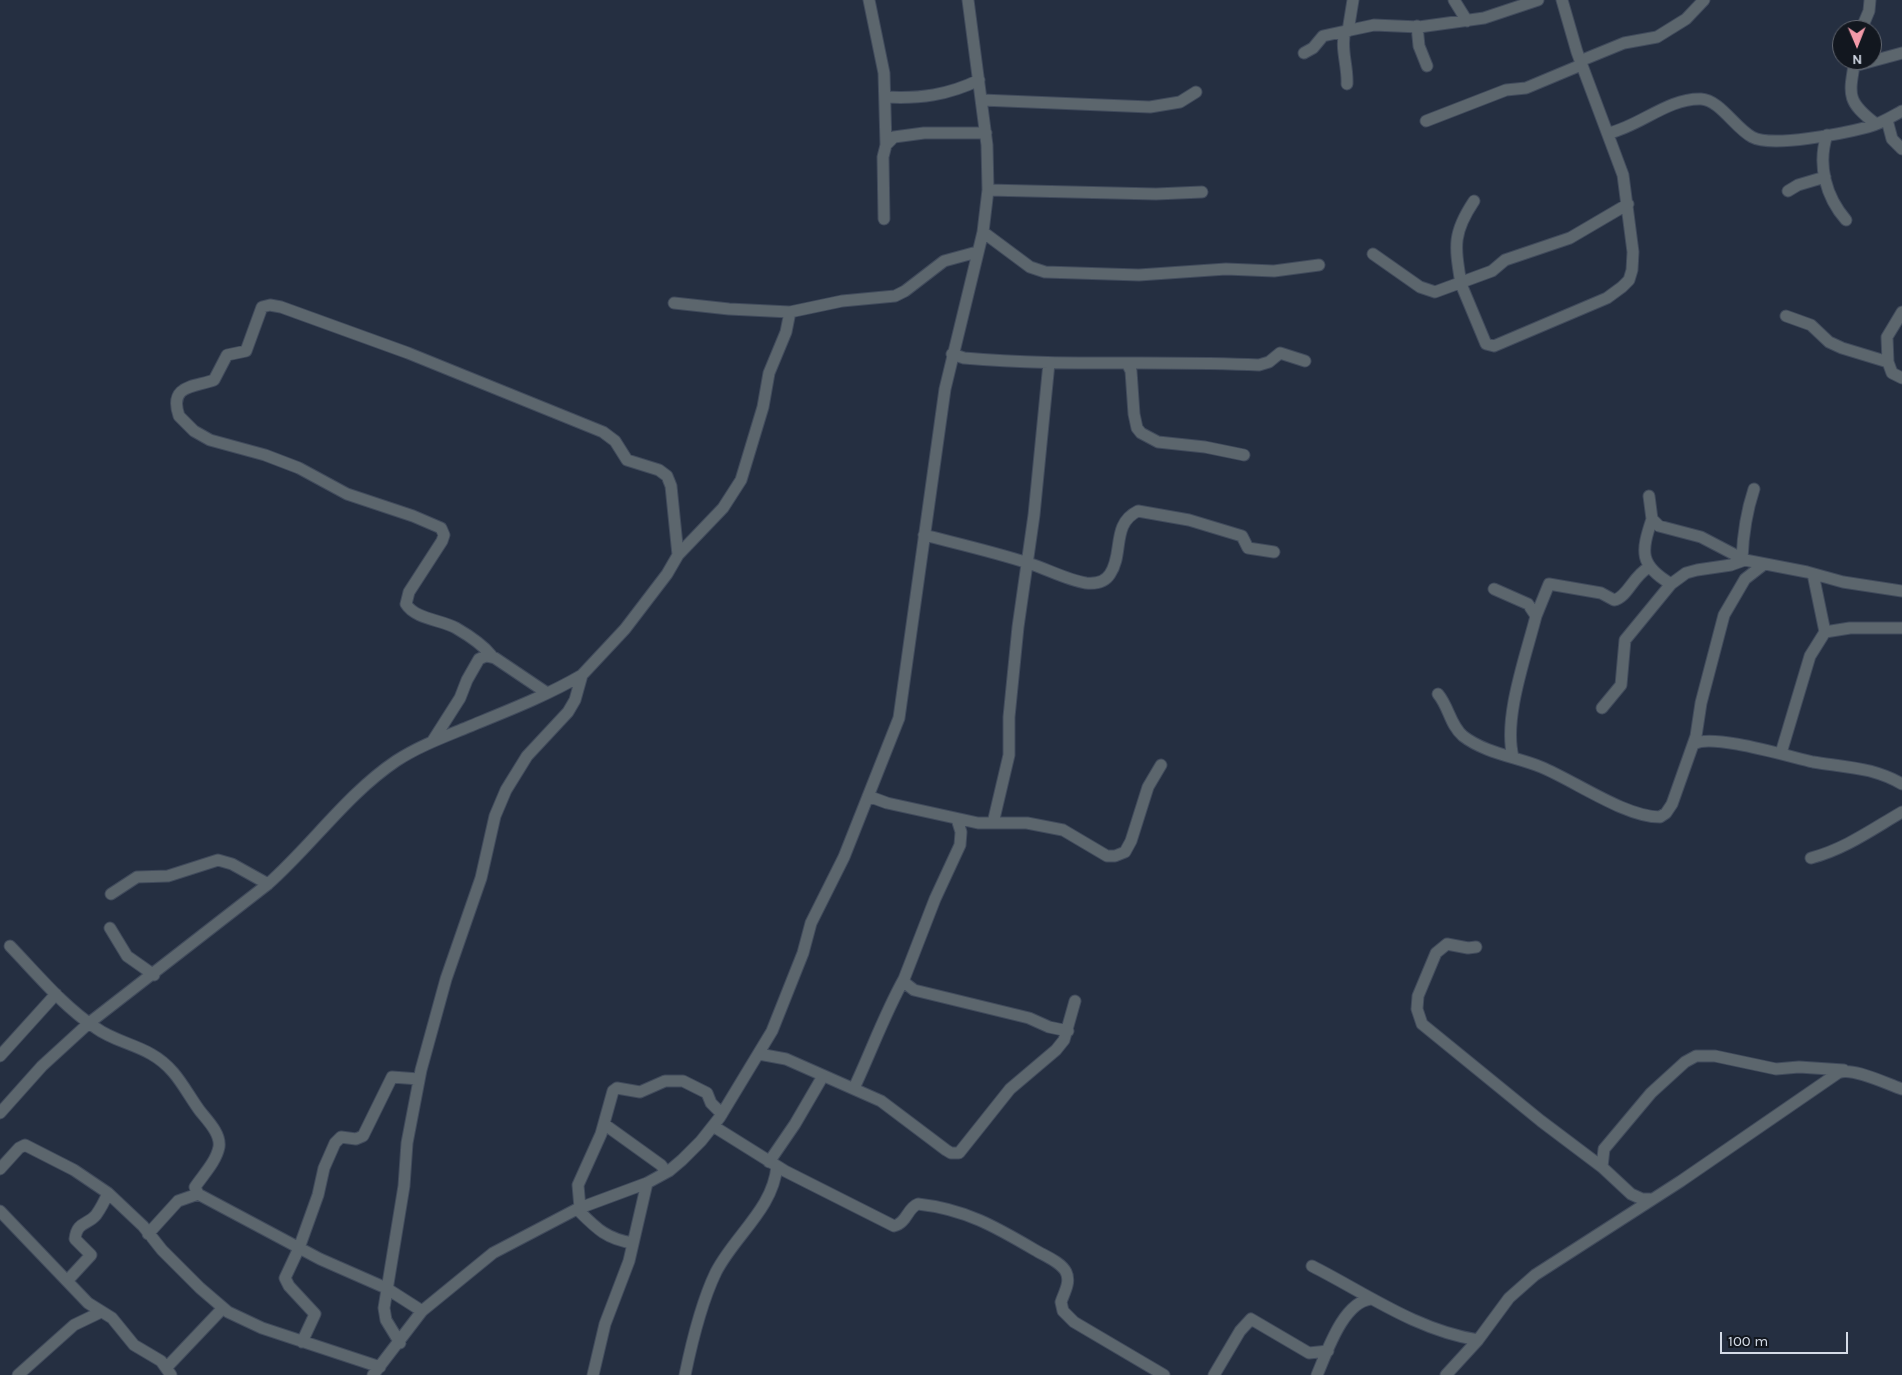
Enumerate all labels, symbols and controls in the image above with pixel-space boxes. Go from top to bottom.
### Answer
north arrow [1832,20,1882,70]
text: N [1852,51,1862,68]
scale bar [1722,1322,1850,1354]
text: 100 m [1728,1332,1768,1350]

